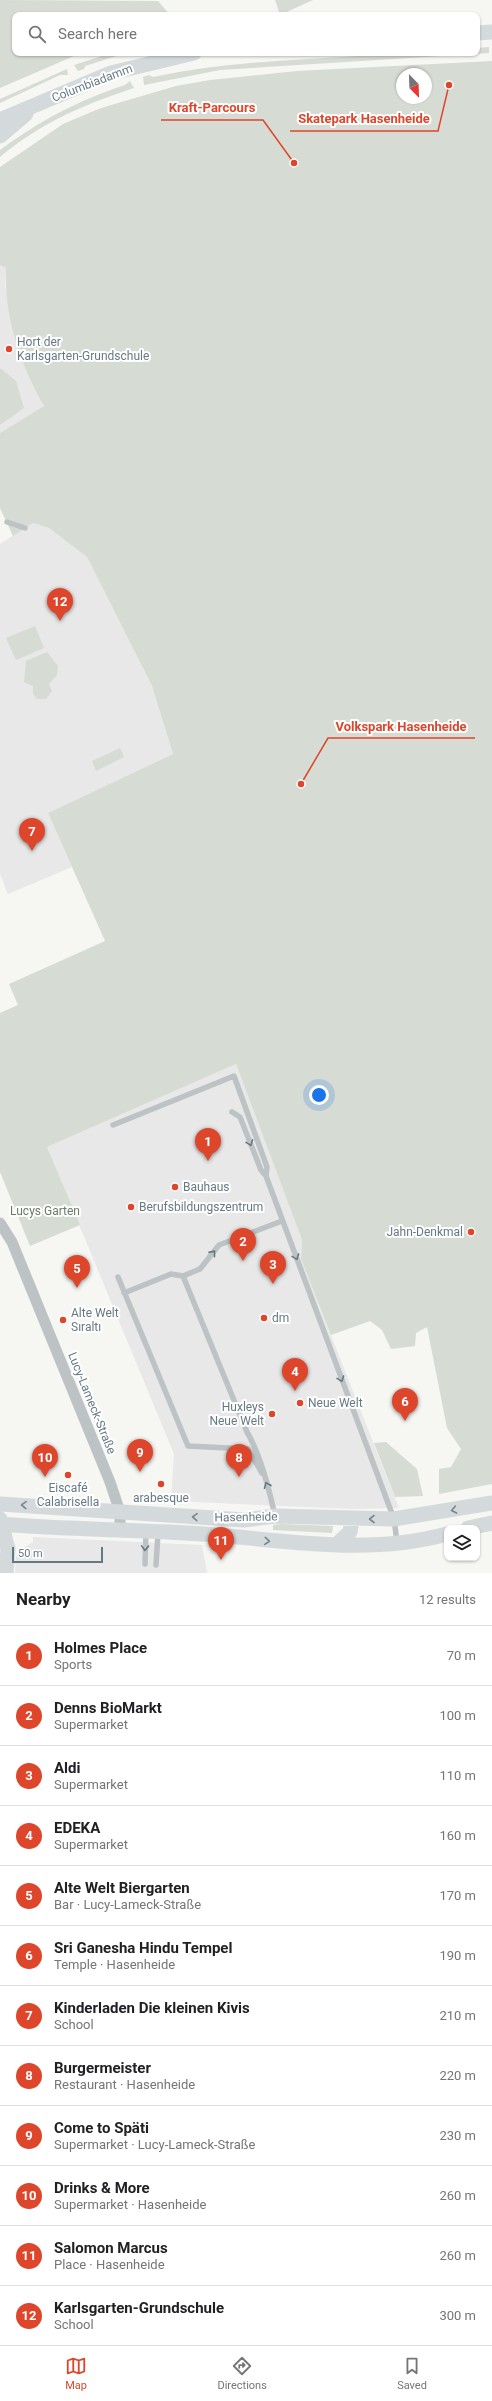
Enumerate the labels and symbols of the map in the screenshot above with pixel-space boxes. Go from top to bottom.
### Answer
street label: Columbiadamm [50,61,134,105]
north arrow [396,68,432,104]
callout: Kraft-Parcours [161,95,263,120]
text: Kraft-Parcours [169,100,256,115]
callout: Skatepark Hasenheide [290,106,438,131]
text: Skatepark Hasenheide [298,111,430,126]
place label: Hort der Karlsgarten-Grundschule [17,335,149,363]
marker: Hort der Karlsgarten-Grundschule [4,344,14,354]
pin: 12 [47,588,73,621]
callout: Volkspark Hasenheide [328,713,475,738]
text: Volkspark Hasenheide [335,719,467,734]
pin: 7 [19,818,45,851]
your location [309,1085,329,1105]
pin: 1 [195,1128,221,1161]
one-way arrow [246,1139,254,1146]
place label: Bauhaus [183,1180,230,1194]
marker: Bauhaus [170,1182,180,1192]
place label: Berufsbildungszentrum [139,1200,263,1214]
marker: Berufsbildungszentrum [126,1202,136,1212]
park label: Lucys Garten [10,1204,80,1218]
place label: Jahn-Denkmal [386,1225,463,1239]
marker: Jahn-Denkmal [466,1227,476,1237]
pin: 2 [230,1228,256,1261]
one-way arrow [208,1251,215,1258]
pin: 3 [260,1251,286,1284]
one-way arrow [291,1254,299,1261]
pin: 5 [64,1255,90,1288]
place label: Alte Welt Sıraltı [71,1306,119,1334]
place label: dm [272,1311,289,1325]
marker: dm [259,1313,269,1323]
marker: Alte Welt Sıraltı [58,1315,68,1325]
street label: Lucy-Lameck-Straße [65,1350,119,1456]
pin: 4 [282,1358,308,1391]
one-way arrow [337,1376,345,1383]
pin: 6 [392,1388,418,1421]
place label: Neue Welt [308,1396,363,1410]
marker: Neue Welt [295,1398,305,1408]
place label: Huxleys Neue Welt [209,1400,264,1428]
marker: Huxleys Neue Welt [267,1409,277,1419]
pin: 9 [127,1439,153,1472]
pin: 10 [32,1444,58,1477]
pin: 8 [226,1444,252,1477]
marker: Eiscafé Calabrisella [63,1470,73,1480]
marker: arabesque [156,1479,166,1489]
place label: Eiscafé Calabrisella [37,1481,99,1509]
one-way arrow [264,1481,272,1488]
place label: arabesque [133,1491,189,1505]
one-way arrow [21,1501,27,1510]
one-way arrow [451,1505,457,1514]
street label: Hasenheide [214,1509,278,1525]
one-way arrow [192,1513,198,1522]
one-way arrow [369,1515,375,1523]
pin: 11 [208,1527,234,1560]
one-way arrow [264,1537,270,1546]
scale bar [12,1545,103,1564]
one-way arrow [141,1545,149,1551]

